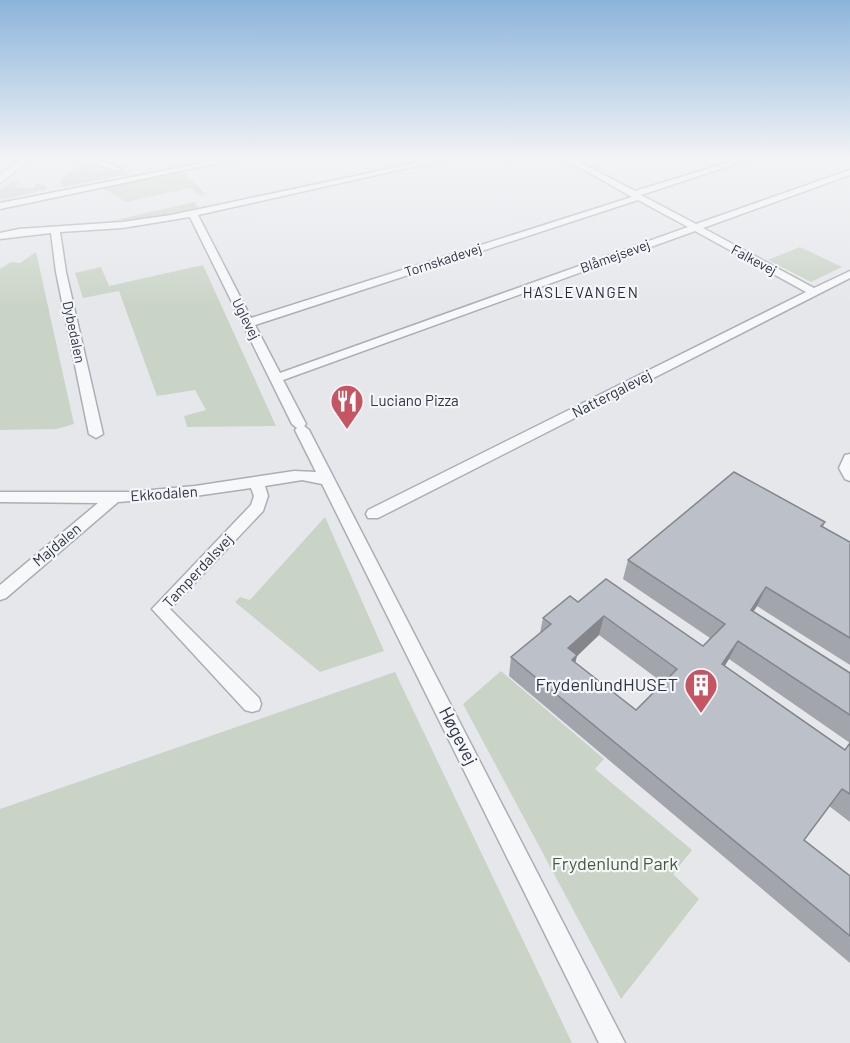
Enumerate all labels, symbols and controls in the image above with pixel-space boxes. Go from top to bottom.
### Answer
street label: Blåmejsevej [578,235,652,276]
street label: Tornskadevej [402,239,484,280]
street label: Falkevej [729,240,780,279]
district label: HASLEVANGEN [523,283,639,301]
street label: Uglevej [229,295,264,342]
street label: Dybedalen [60,299,89,364]
street label: Nattergalevej [569,365,654,421]
restaurant icon: Luciano Pizza [329,383,365,430]
place label: Luciano Pizza [370,391,459,409]
street label: Ekkodalen [130,482,198,504]
street label: Majdalen [29,519,84,570]
street label: Tamperdalsvej [158,530,236,611]
building icon: FrydenlundHUSET [683,667,719,714]
place label: FrydenlundHUSET [536,673,678,695]
street label: Høgevej [435,703,483,768]
park label: Frydenlund Park [552,852,678,874]

